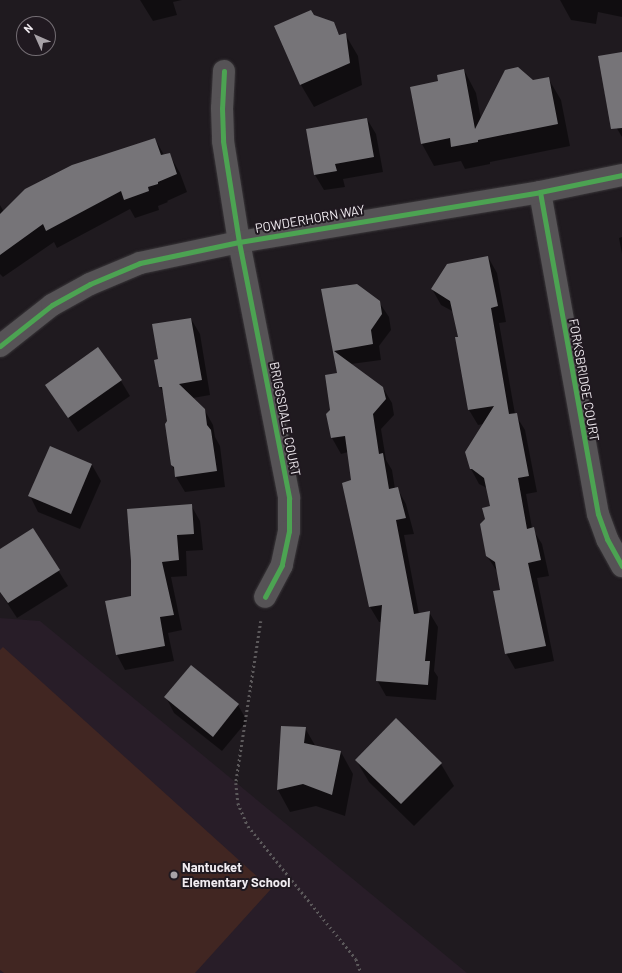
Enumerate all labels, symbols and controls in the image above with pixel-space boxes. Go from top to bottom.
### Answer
north arrow [16,16,56,56]
text: N [21,21,35,35]
street label: POWDERHORN WAY [254,202,366,236]
street label: FORKSBRIDGE COURT [566,317,602,443]
street label: BRIGGSDALE COURT [266,360,304,478]
place label: Nantucket Elementary School [182,860,290,891]
marker: Nantucket Elementary School [169,870,179,880]

